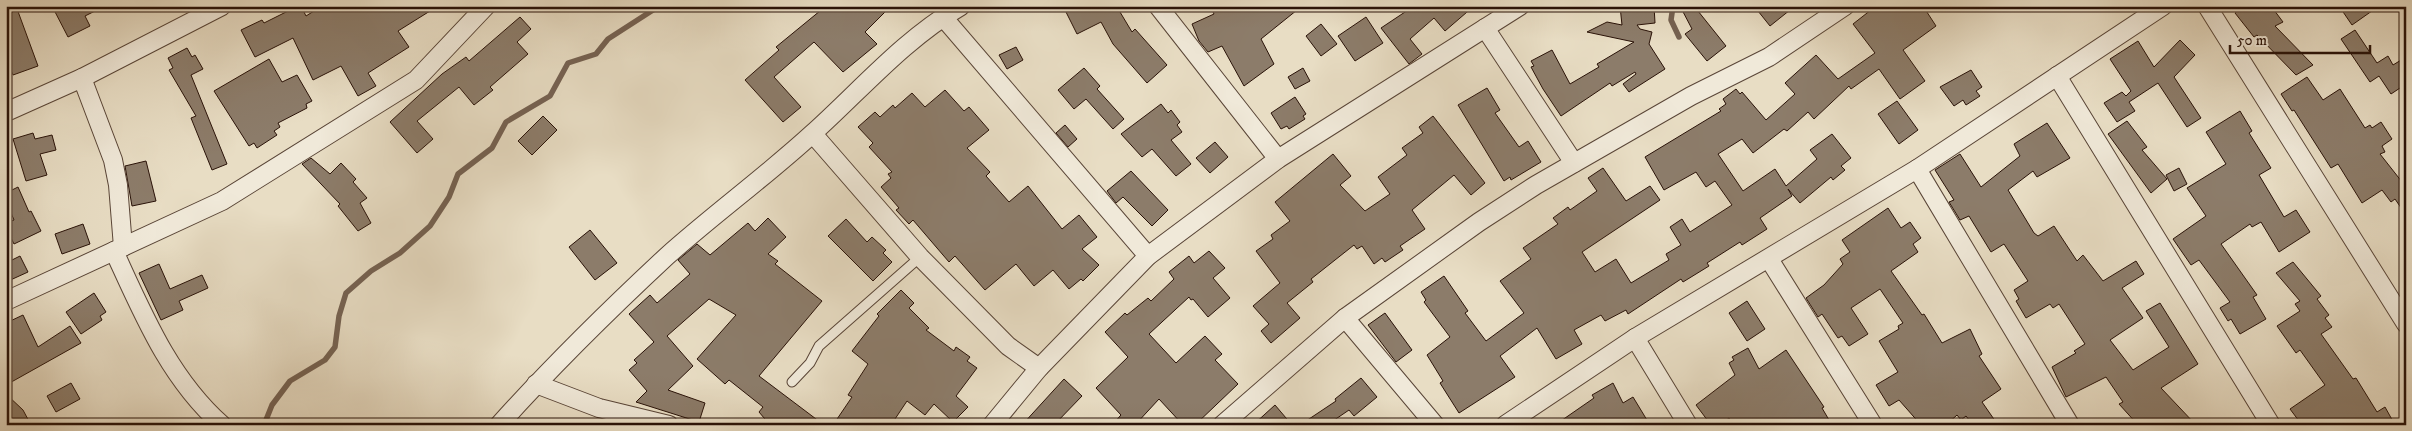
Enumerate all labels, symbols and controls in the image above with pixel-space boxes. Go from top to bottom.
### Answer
scale bar [2230,22,2370,54]
text: 50 m [2237,31,2267,50]

